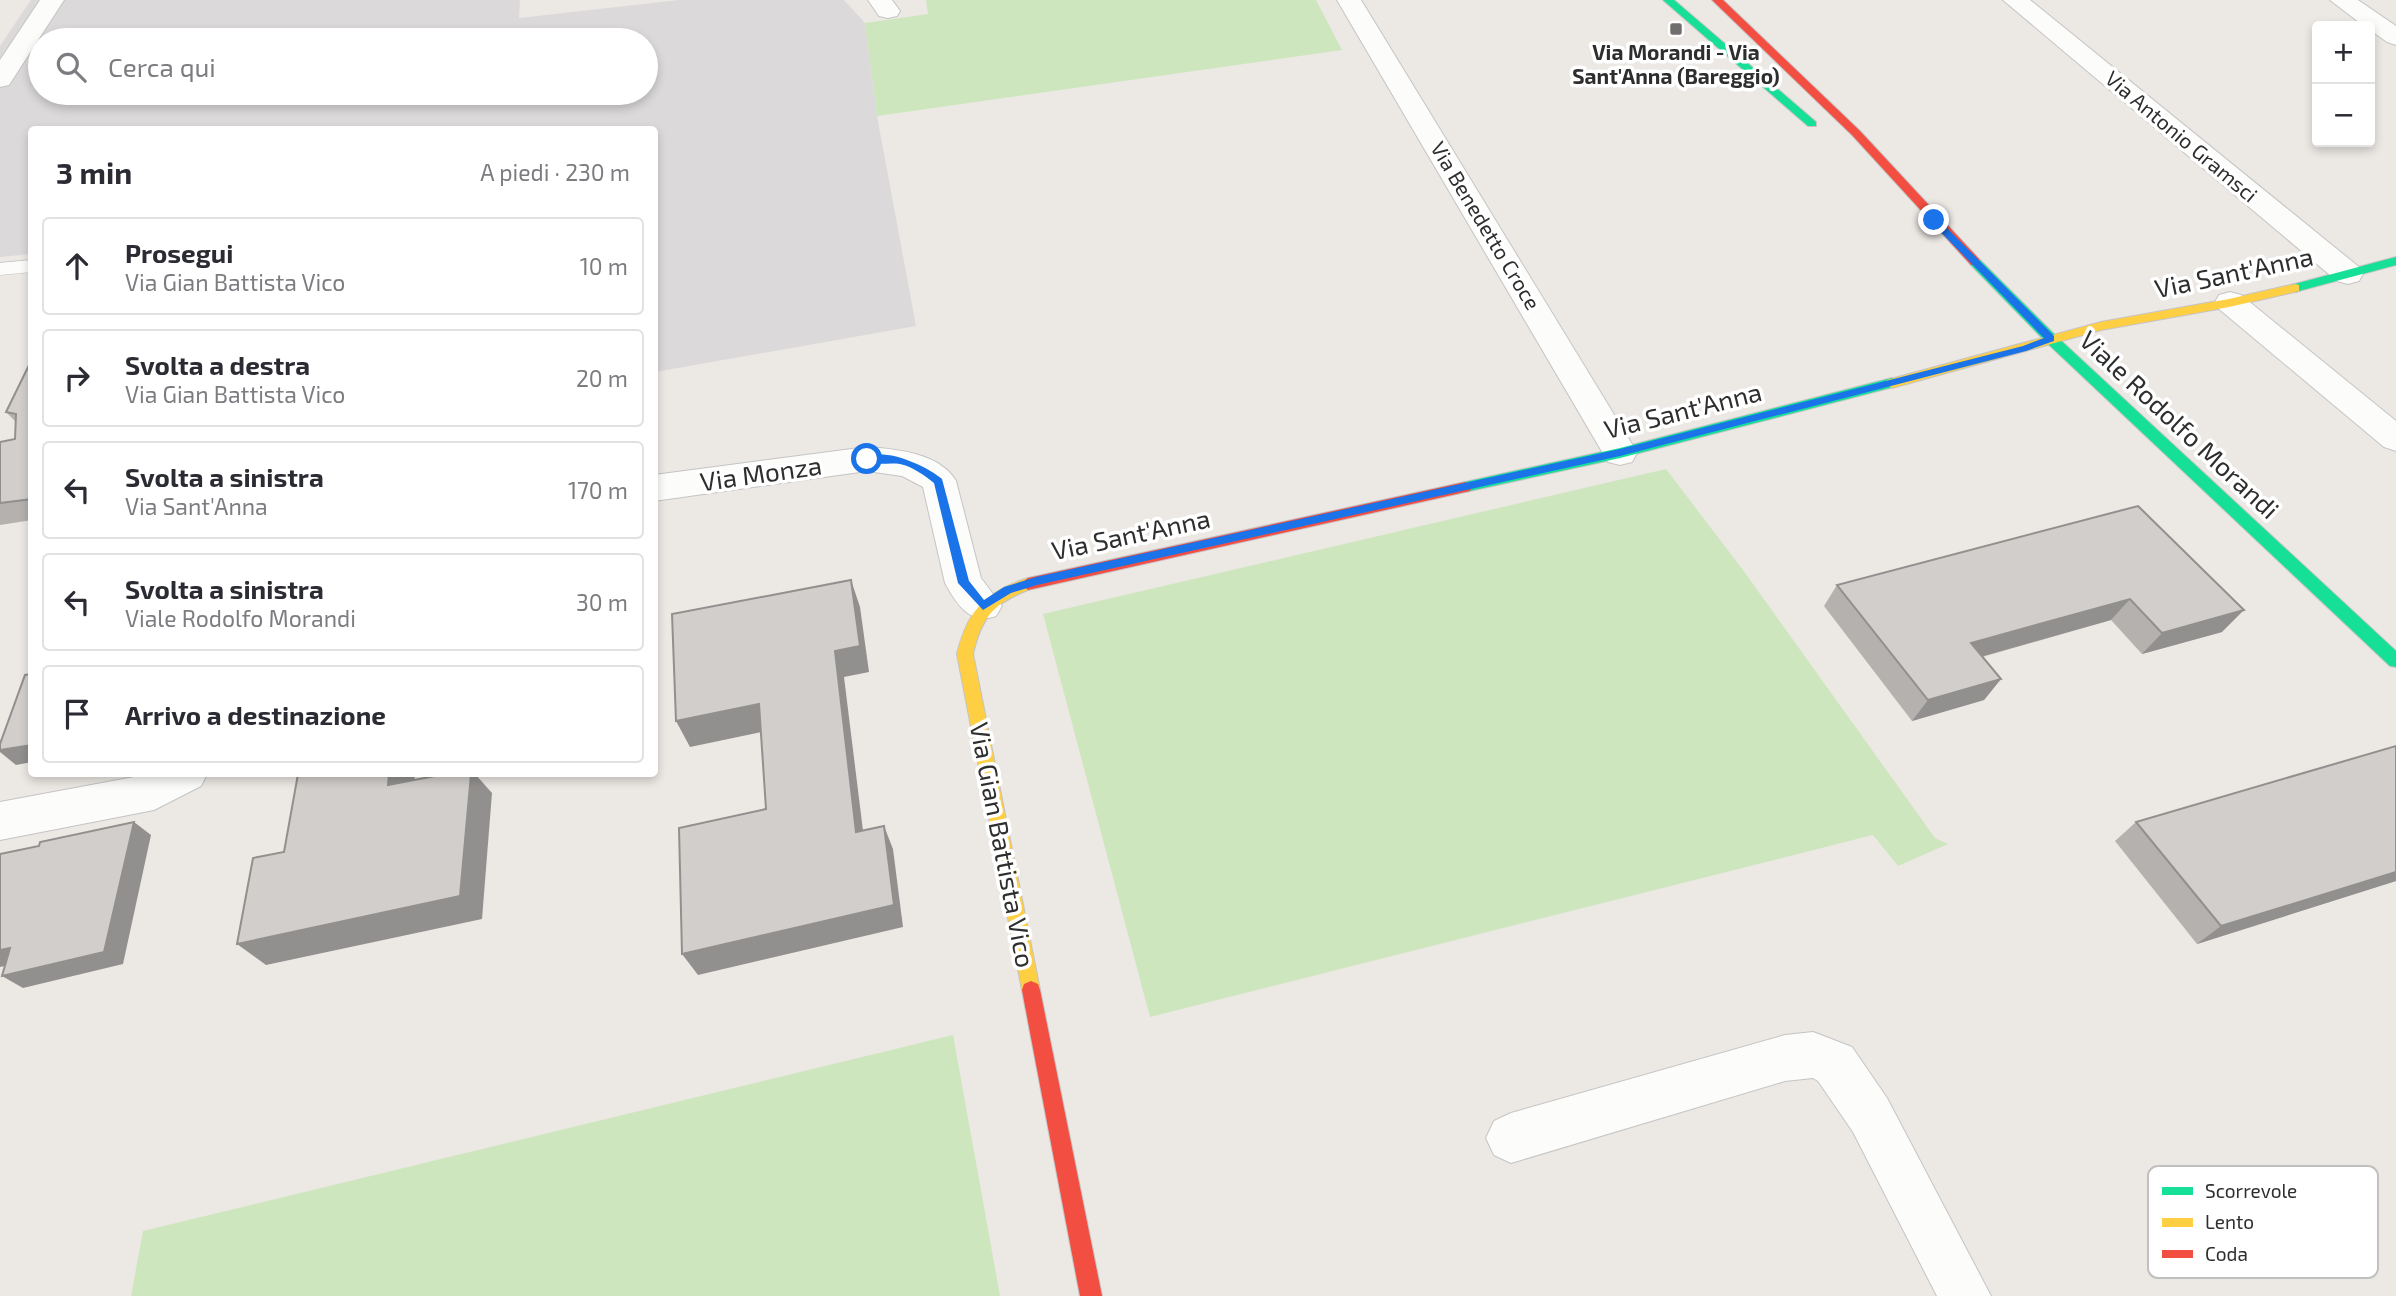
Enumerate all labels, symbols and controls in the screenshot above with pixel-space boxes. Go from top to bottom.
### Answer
marker: Via Morandi - Via Sant'Anna (Bareggio) [1668,21,1684,37]
map controls [2312,21,2375,147]
button: + [2312,21,2375,84]
search box [28,28,658,105]
place label: Via Morandi - Via Sant'Anna (Bareggio) [1572,39,1780,88]
icon: search [52,48,90,86]
text: Cerca qui [108,51,216,82]
street label: Via Antonio Gramsci [2101,65,2263,207]
button: − [2312,84,2375,147]
street label: Via Benedetto Croce [1426,137,1546,314]
text: 3 min [56,154,132,190]
text: A piedi · 230 m [480,158,630,186]
route end [1918,204,1949,235]
text: Prosegui [125,237,233,268]
street label: Via Sant'Anna [2152,240,2316,303]
icon: ahead [58,247,96,285]
text: 10 m [580,252,628,280]
text: Via Gian Battista Vico [125,268,345,296]
street label: Viale Rodolfo Morandi [2074,324,2286,524]
text: Svolta a destra [125,349,310,380]
icon: right [58,359,96,397]
text: 20 m [576,364,628,392]
street label: Via Sant'Anna [1601,375,1765,444]
text: Via Gian Battista Vico [125,380,345,408]
route start [851,443,882,474]
street label: Via Monza [698,449,824,496]
text: Svolta a sinistra [125,461,324,492]
icon: left [58,471,96,509]
text: 170 m [568,476,628,504]
text: Via Sant'Anna [125,492,268,520]
street label: Via Sant'Anna [1049,502,1213,565]
text: Svolta a sinistra [125,573,324,604]
icon: left [58,583,96,621]
text: 30 m [576,588,628,616]
text: Viale Rodolfo Morandi [125,604,356,632]
icon: arrive [58,695,96,733]
text: Arrivo a destinazione [125,699,386,730]
street label: Via Gian Battista Vico [964,719,1042,970]
legend [2148,1166,2378,1278]
text: Scorrevole [2205,1179,2297,1202]
text: Lento [2205,1210,2254,1233]
text: Coda [2205,1242,2248,1265]

